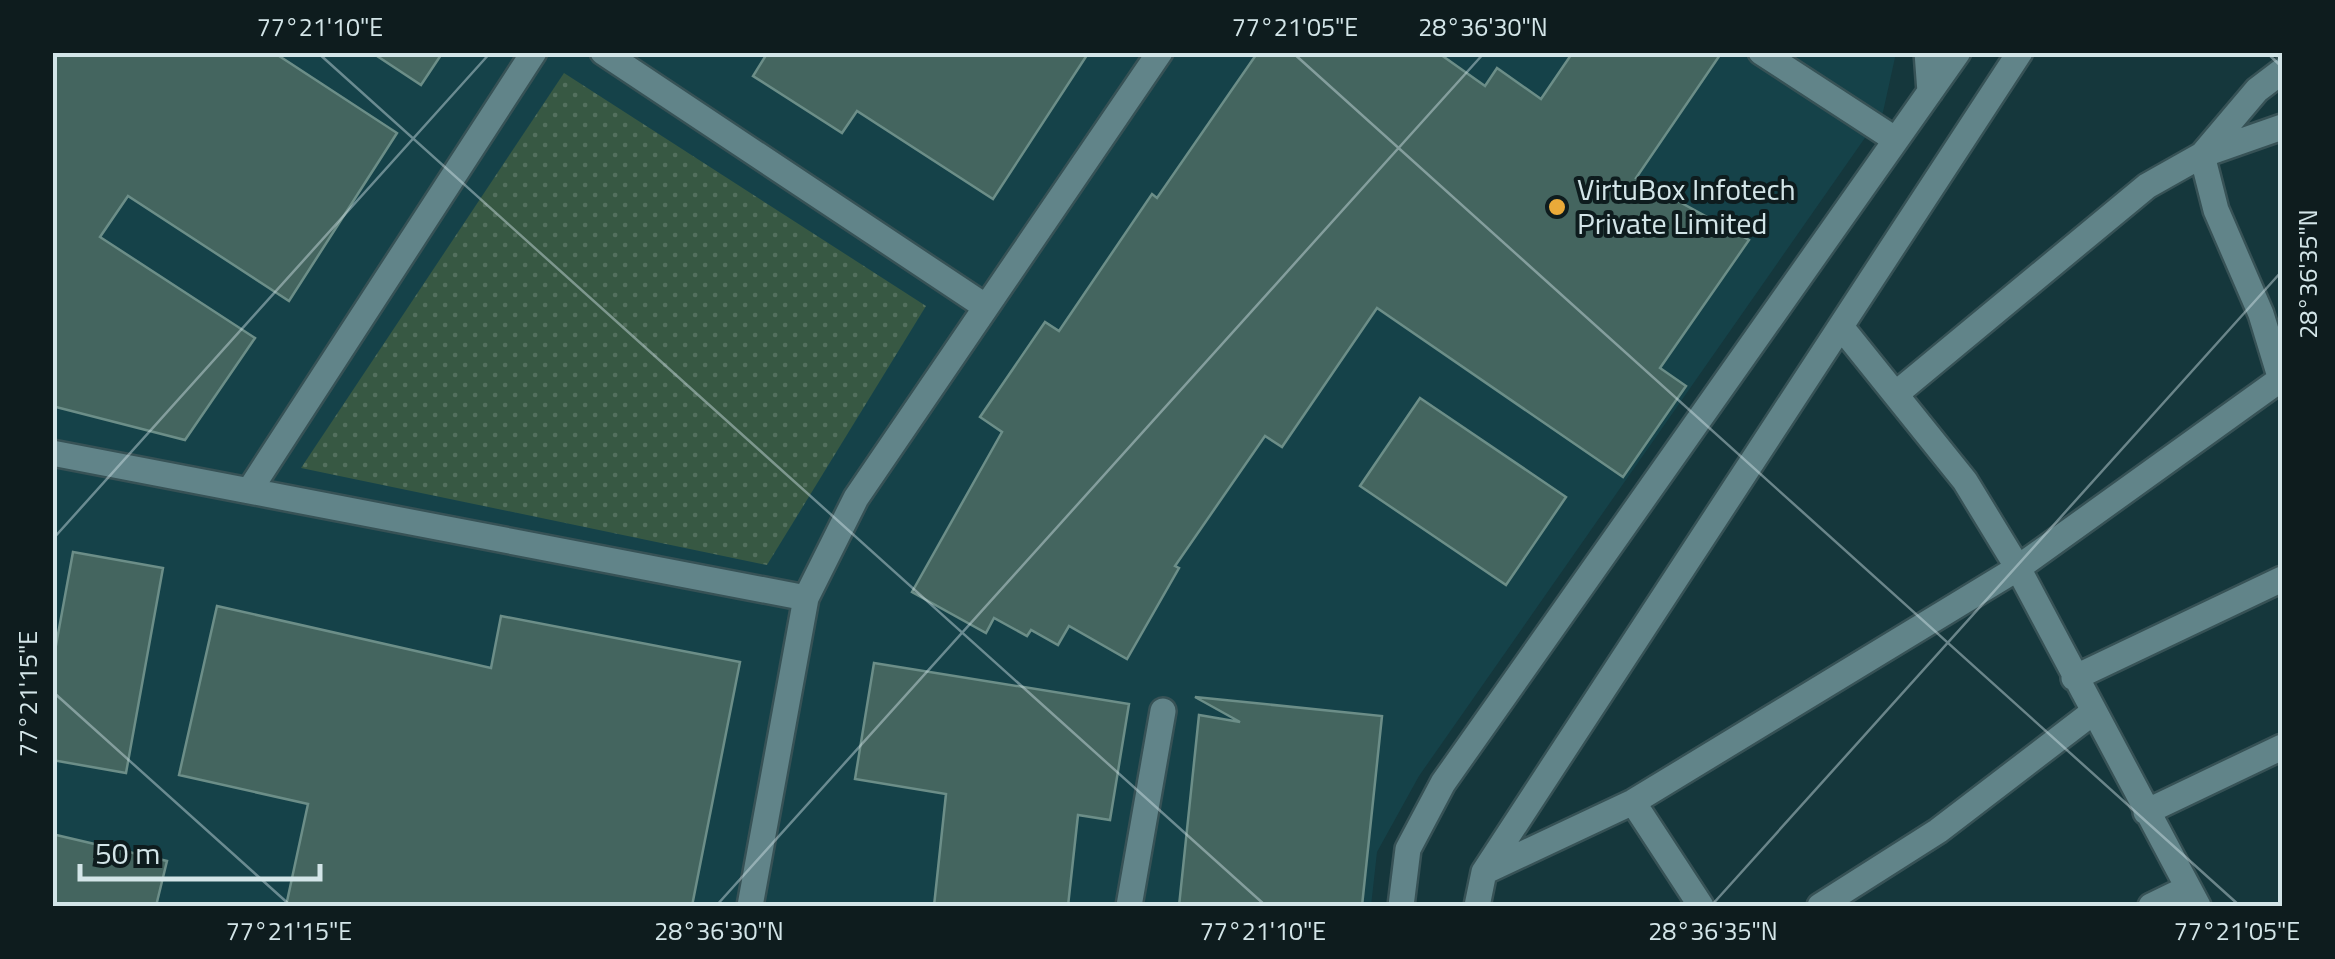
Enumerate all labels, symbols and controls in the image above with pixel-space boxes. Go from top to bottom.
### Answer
text: 77°21'10"E [257,8,383,46]
text: 77°21'05"E [1232,8,1358,46]
text: 28°36'30"N [1418,8,1548,46]
place label: VirtuBox Infotech Private Limited [1577,166,1796,246]
marker: VirtuBox Infotech Private Limited [1546,196,1568,218]
text: 28°36'35"N [2289,209,2327,339]
text: 77°21'15"E [9,631,47,757]
scale bar [80,819,320,881]
text: 50 m [95,830,160,876]
text: 77°21'15"E [226,912,352,950]
text: 28°36'30"N [654,912,784,950]
text: 77°21'10"E [1200,912,1326,950]
text: 28°36'35"N [1648,912,1778,950]
text: 77°21'05"E [2174,912,2300,950]

